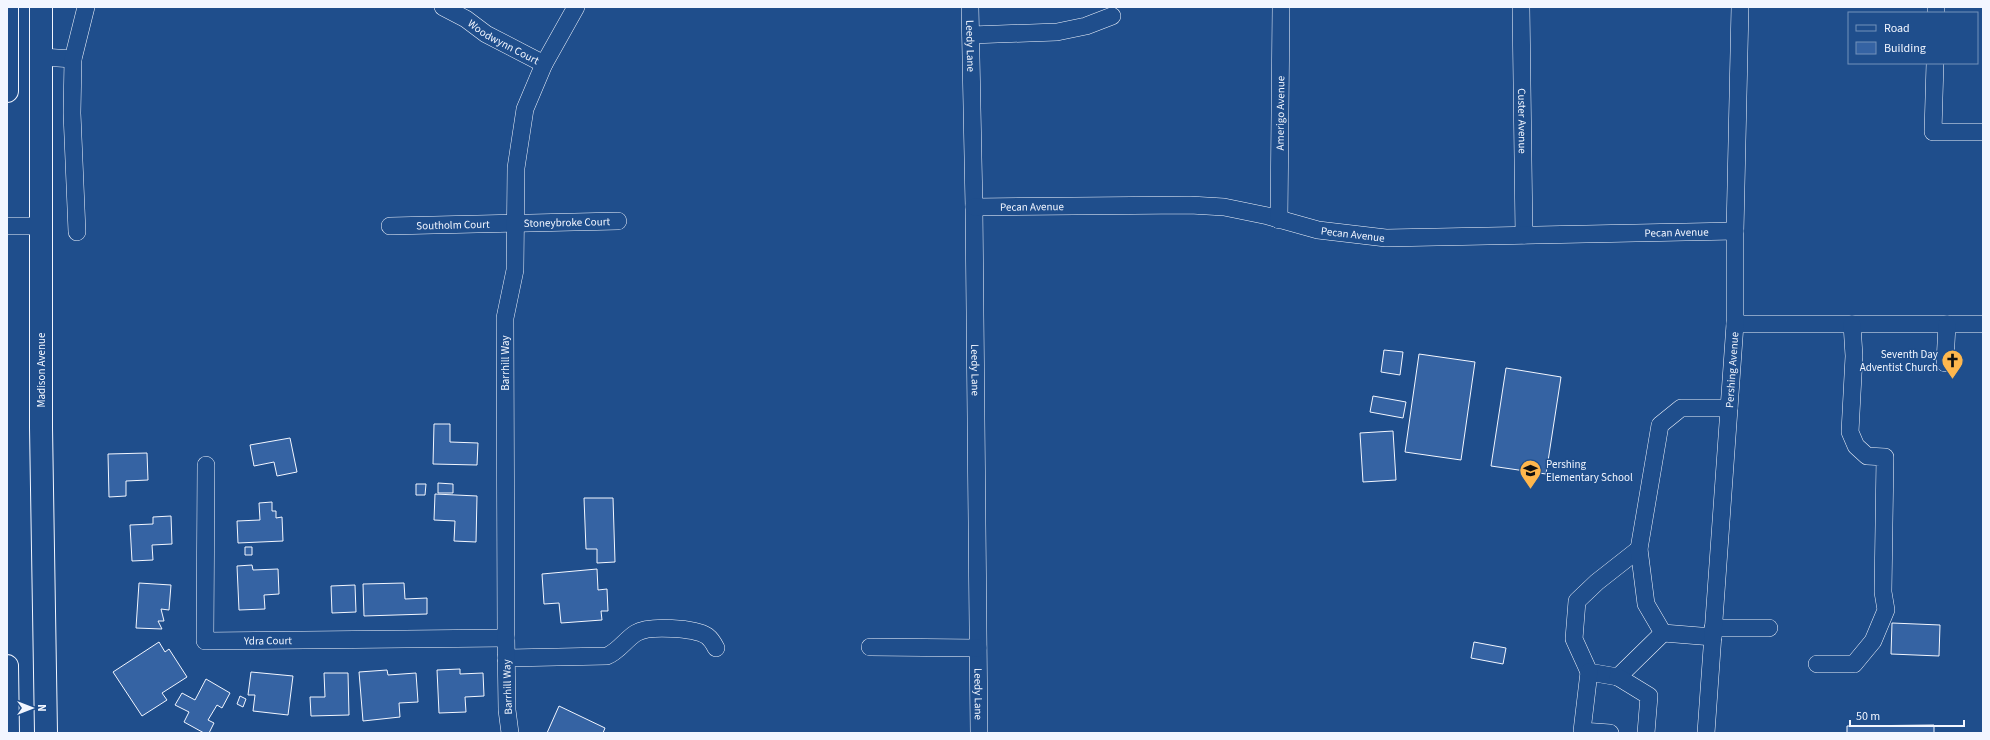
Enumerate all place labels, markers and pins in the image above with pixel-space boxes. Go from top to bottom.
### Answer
place label: Seventh Day Adventist Church [1860,347,1938,375]
church icon: Seventh Day Adventist Church [1940,347,1966,380]
school or university icon: Pershing Elementary School [1518,457,1544,490]
place label: Pershing Elementary School [1546,457,1633,485]

